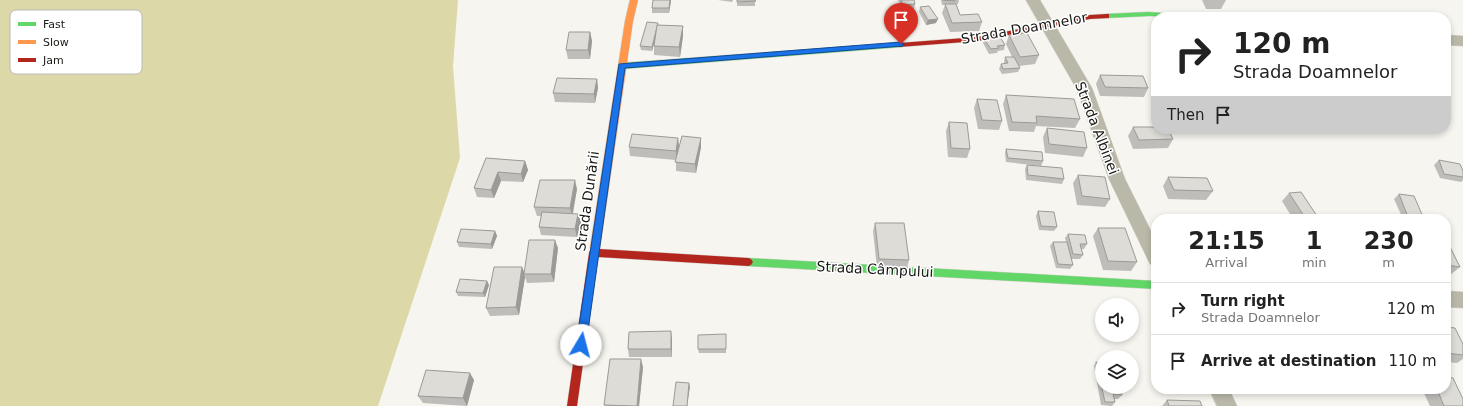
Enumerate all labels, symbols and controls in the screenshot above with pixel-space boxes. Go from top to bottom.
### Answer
pin [884,3,918,44]
icon: arrive [890,9,912,31]
street label: Strada Doamnelor [960,9,1089,47]
legend [10,10,142,74]
text: Fast [43,18,66,31]
text: 120 m [1233,27,1330,60]
icon: right [1167,28,1219,80]
text: Slow [43,36,69,49]
text: Jam [42,54,64,67]
text: Strada Doamnelor [1233,61,1397,82]
street label: Strada Albinei [1072,79,1122,177]
icon: arrive [1212,104,1234,126]
text: Then [1167,106,1204,124]
street label: Strada Dunării [572,150,602,252]
text: 21:15 [1188,227,1265,255]
text: 1 [1306,227,1322,255]
text: 230 [1364,227,1414,255]
text: Arrival [1205,255,1248,270]
text: min [1302,255,1326,270]
text: m [1382,255,1395,270]
street label: Strada Câmpului [816,258,934,280]
text: Turn right [1201,292,1285,310]
map controls [1095,298,1139,394]
button: sound [1095,298,1139,342]
icon: right [1167,298,1189,320]
text: 120 m [1387,300,1435,318]
text: Strada Doamnelor [1201,310,1320,325]
position arrow [560,324,602,366]
button: layers [1095,350,1139,394]
icon: arrive [1167,350,1189,372]
text: Arrive at destination [1201,352,1376,370]
text: 110 m [1388,352,1437,370]

